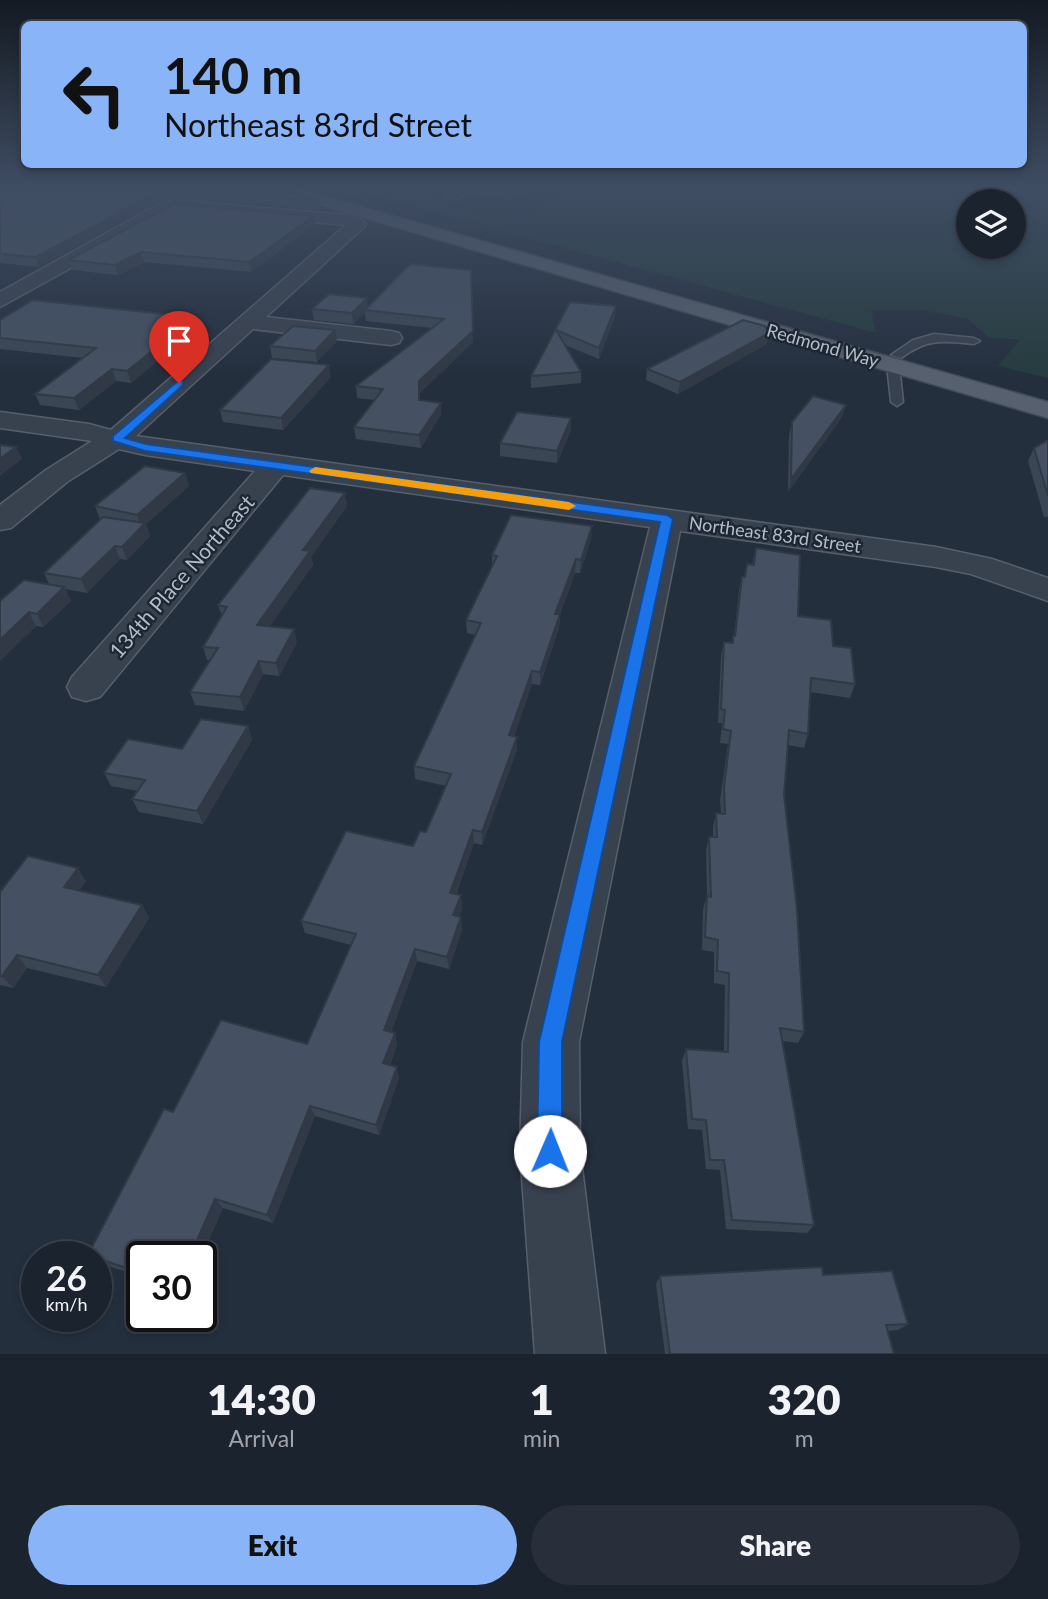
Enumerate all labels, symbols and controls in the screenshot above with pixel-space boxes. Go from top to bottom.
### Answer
text: 140 m [164,46,302,104]
icon: left [49,49,140,140]
text: Northeast 83rd Street [164,105,472,144]
map controls [956,189,1026,259]
button: layers [956,189,1026,259]
pin [149,311,209,383]
street label: Redmond Way [764,319,882,372]
icon: arrive [160,322,198,360]
street label: 134th Place Northeast [103,489,259,663]
street label: Northeast 83rd Street [688,511,863,557]
position arrow [513,1114,587,1188]
speed limit sign: 30 [126,1241,217,1332]
text: 26 [46,1256,87,1298]
text: km/h [45,1293,88,1315]
text: 14:30 [207,1374,316,1424]
text: 1 [530,1374,554,1424]
text: 320 [768,1374,841,1424]
text: Arrival [228,1424,295,1452]
text: min [523,1424,560,1452]
text: m [795,1424,814,1452]
button: Exit [28,1505,517,1585]
button: Share [531,1505,1020,1585]

